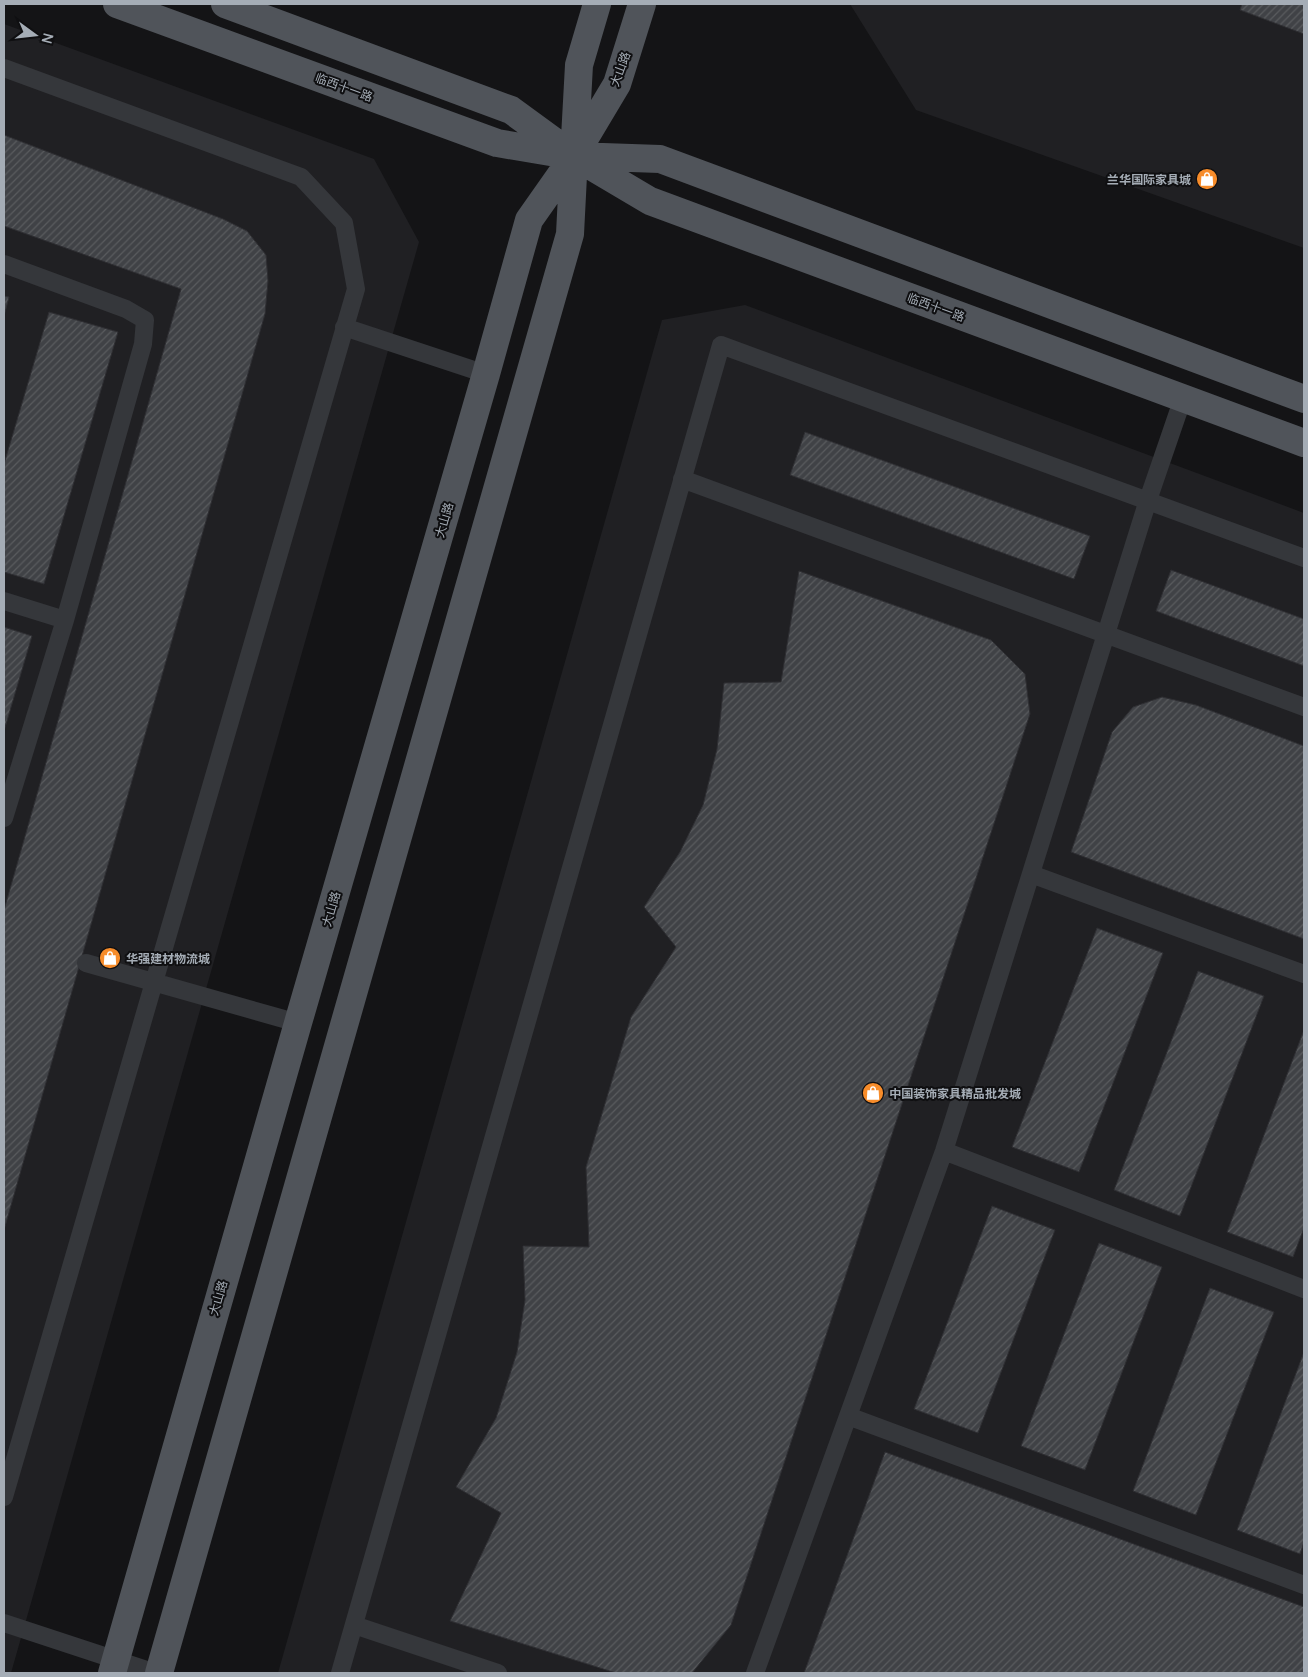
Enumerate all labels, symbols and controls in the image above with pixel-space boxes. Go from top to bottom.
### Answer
north arrow [10,10,60,60]
text: N [38,31,59,46]
street label: 大山路 [606,49,634,89]
street label: 临西十一路 [313,69,375,105]
shop icon: 兰华国际家具城 [1195,167,1219,191]
place label: 兰华国际家具城 [1107,171,1191,188]
street label: 临西十一路 [905,289,967,325]
street label: 大山路 [431,500,457,540]
street label: 大山路 [318,889,344,929]
shop icon: 华强建材物流城 [98,946,122,970]
place label: 华强建材物流城 [126,950,210,967]
shop icon: 中国装饰家具精品批发城 [861,1081,885,1105]
place label: 中国装饰家具精品批发城 [889,1085,1021,1102]
street label: 大山路 [205,1278,231,1318]

